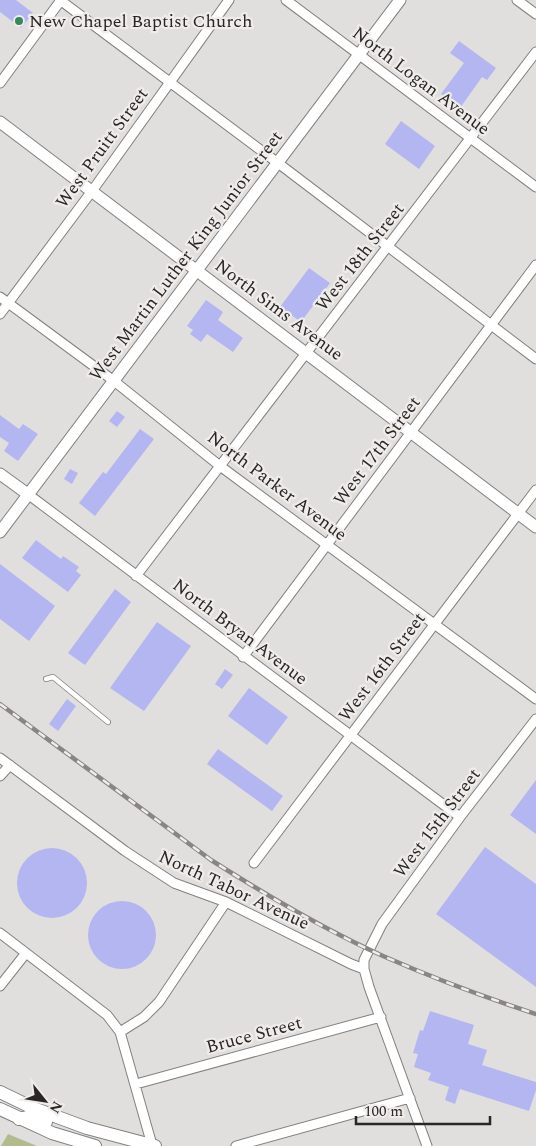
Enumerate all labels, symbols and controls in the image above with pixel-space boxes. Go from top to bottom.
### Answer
place label: New Chapel Baptist Church [29,8,252,35]
marker: New Chapel Baptist Church [13,15,25,27]
street label: North Logan Avenue [346,20,496,142]
street label: West Pruitt Street [49,82,155,214]
street label: West Martin Luther King Junior Street [83,125,289,387]
street label: West 18th Street [309,197,411,317]
street label: North Sims Avenue [209,253,349,367]
street label: West 17th Street [327,391,427,511]
street label: North Parker Avenue [201,424,353,548]
street label: North Bryan Avenue [167,572,313,692]
street label: West 16th Street [332,607,432,727]
street label: West 15th Street [387,763,487,883]
street label: North Tabor Avenue [154,843,314,937]
street label: Bruce Street [203,1009,305,1061]
north arrow [20,1076,70,1126]
scale bar [356,1094,490,1126]
text: N [44,1097,68,1117]
text: 100 m [364,1100,403,1123]

